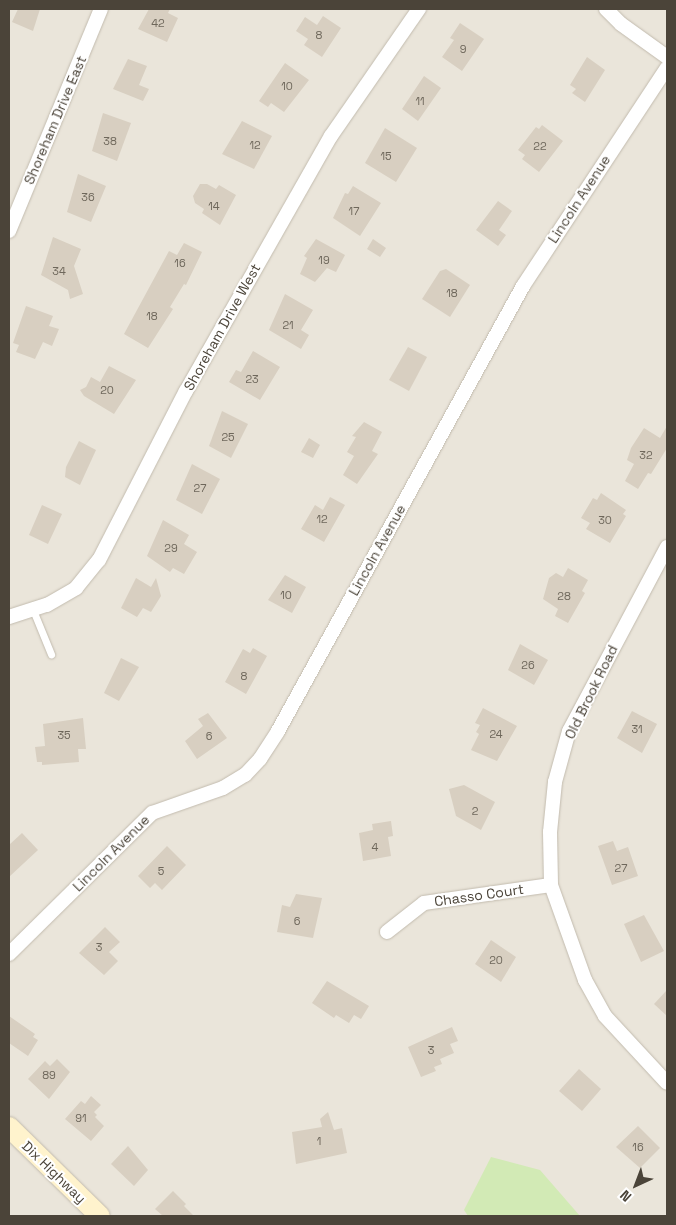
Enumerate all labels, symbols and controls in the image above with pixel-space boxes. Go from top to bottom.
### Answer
house number: 42 [151,16,165,30]
house number: 8 [316,28,322,42]
house number: 9 [460,42,466,56]
street label: Shoreham Drive East [20,53,90,187]
house number: 10 [281,79,293,93]
house number: 11 [415,94,425,108]
house number: 38 [103,134,117,148]
house number: 12 [249,138,261,152]
house number: 22 [533,139,547,153]
house number: 15 [380,149,392,163]
street label: Lincoln Avenue [544,152,614,246]
house number: 36 [81,190,95,204]
house number: 14 [208,199,220,213]
house number: 17 [349,204,359,218]
house number: 19 [318,253,330,267]
house number: 16 [174,256,186,270]
street label: Shoreham Drive West [180,261,264,393]
house number: 34 [52,264,66,278]
house number: 18 [446,286,458,300]
house number: 18 [146,309,158,323]
house number: 21 [282,318,294,332]
house number: 23 [245,372,259,386]
house number: 20 [100,383,114,397]
house number: 25 [221,430,235,444]
house number: 32 [639,448,653,462]
house number: 27 [194,481,206,495]
street label: Lincoln Avenue [345,501,409,599]
house number: 12 [316,512,328,526]
house number: 30 [598,513,612,527]
house number: 29 [164,541,178,555]
house number: 10 [280,588,292,602]
house number: 28 [557,589,571,603]
street label: Old Brook Road [561,642,621,742]
house number: 26 [521,658,535,672]
house number: 8 [241,669,247,683]
house number: 31 [631,722,643,736]
house number: 24 [489,727,503,741]
house number: 35 [57,728,71,742]
house number: 6 [206,729,212,743]
house number: 2 [472,804,478,818]
street label: Lincoln Avenue [69,811,153,895]
house number: 4 [372,840,378,854]
house number: 27 [615,861,627,875]
house number: 5 [158,864,164,878]
street label: Chasso Court [433,880,525,910]
house number: 6 [294,914,300,928]
house number: 3 [96,940,102,954]
house number: 20 [489,953,503,967]
house number: 3 [428,1043,434,1057]
house number: 89 [42,1068,56,1082]
house number: 91 [75,1111,87,1125]
house number: 1 [317,1134,321,1148]
street label: Dix Highway [19,1137,89,1207]
house number: 16 [632,1140,644,1154]
north arrow [611,1160,661,1210]
text: N [616,1186,635,1206]

